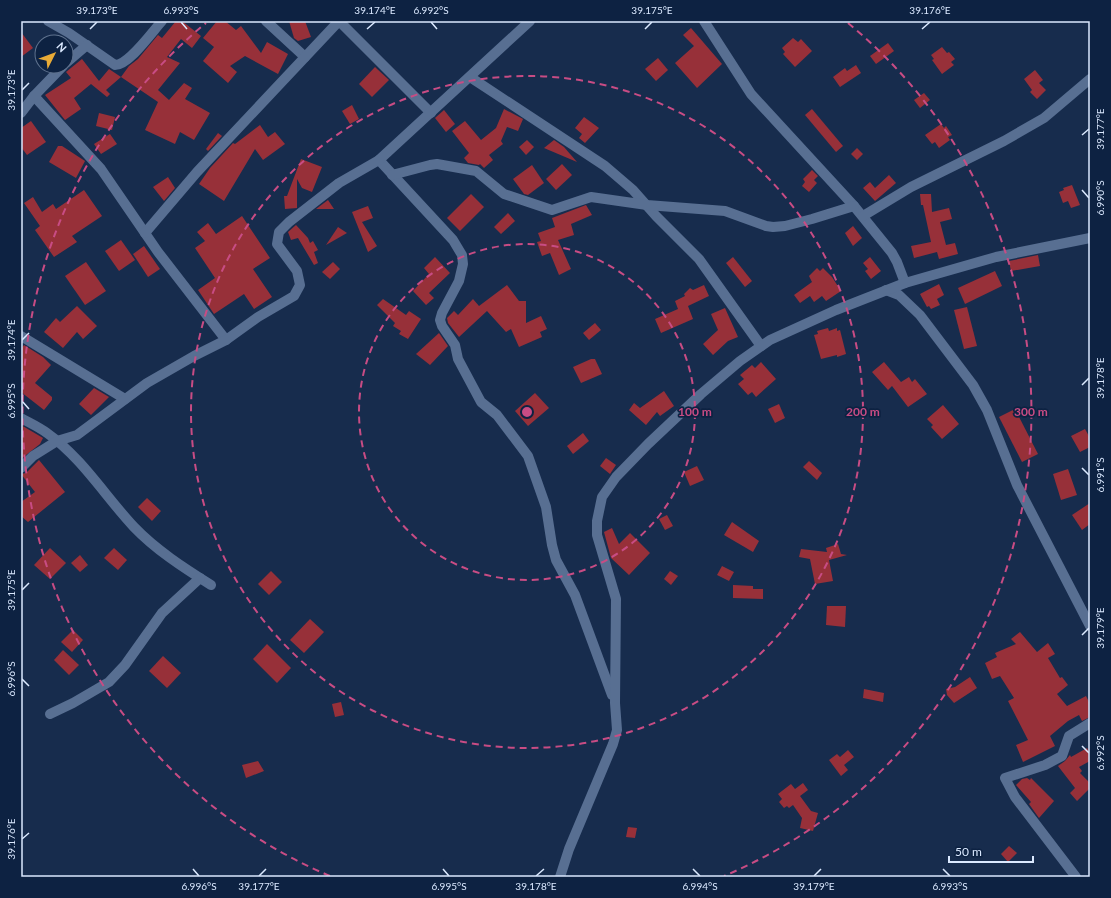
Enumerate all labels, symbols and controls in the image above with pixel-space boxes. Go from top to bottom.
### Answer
text: 39.173°E [76,4,118,16]
text: 6.993°S [163,4,199,16]
text: 39.174°E [354,4,396,16]
text: 6.992°S [413,4,449,16]
text: 39.175°E [631,4,673,16]
text: 39.176°E [909,4,951,16]
north arrow [34,34,74,74]
text: N [54,39,69,54]
text: 39.173°E [5,69,17,111]
text: 39.177°E [1094,108,1106,150]
text: 6.990°S [1094,180,1106,216]
text: 39.174°E [5,319,17,361]
text: 39.178°E [1094,357,1106,399]
text: 6.995°S [5,383,17,419]
text: 100 m [678,404,712,419]
text: 200 m [846,404,880,419]
text: 300 m [1014,404,1048,419]
centre of rings [520,405,534,419]
text: 6.991°S [1094,457,1106,493]
text: 39.175°E [5,569,17,611]
text: 39.179°E [1094,607,1106,649]
text: 6.996°S [5,661,17,697]
text: 6.992°S [1094,735,1106,771]
text: 39.176°E [5,818,17,860]
scale bar [949,838,1033,864]
text: 50 m [955,844,982,859]
text: 6.996°S [181,880,217,892]
text: 39.177°E [238,880,280,892]
text: 6.995°S [431,880,467,892]
text: 39.178°E [515,880,557,892]
text: 6.994°S [682,880,718,892]
text: 39.179°E [793,880,835,892]
text: 6.993°S [932,880,968,892]

